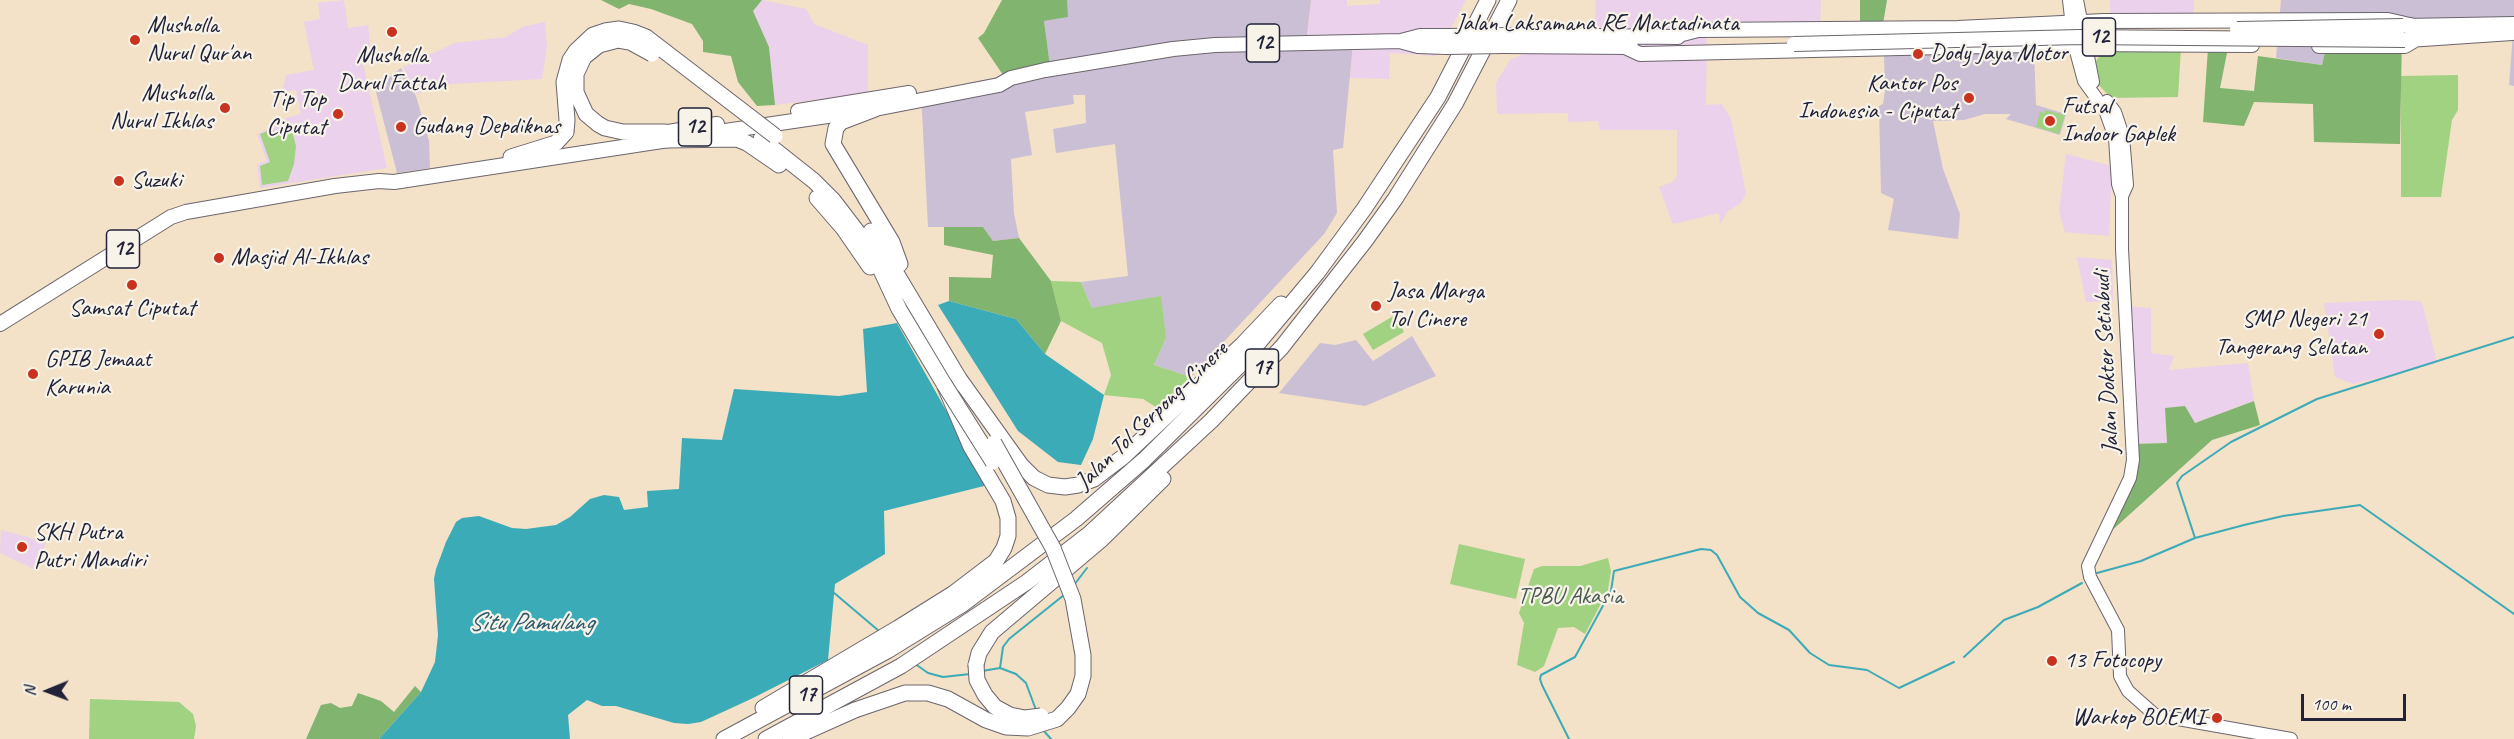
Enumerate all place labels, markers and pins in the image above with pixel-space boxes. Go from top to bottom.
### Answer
place label: Musholla Nurul Qur'an [147,12,251,68]
marker: Musholla Darul Fattah [385,25,399,39]
marker: Musholla Nurul Qur'an [128,33,142,47]
place label: Dody Jaya Motor [1930,40,2068,68]
place label: Musholla Darul Fattah [338,42,446,98]
marker: Dody Jaya Motor [1911,47,1925,61]
place label: Kantor Pos Indonesia - Ciputat [1798,70,1957,126]
place label: Musholla Nurul Ikhlas [110,80,213,136]
place label: Tip Top Ciputat [267,86,326,142]
marker: Kantor Pos Indonesia - Ciputat [1962,91,1976,105]
place label: Futsal Indoor Gaplek [2062,93,2175,149]
marker: Musholla Nurul Ikhlas [218,101,232,115]
marker: Tip Top Ciputat [331,107,345,121]
place label: Gudang Depdiknas [413,113,560,141]
marker: Futsal Indoor Gaplek [2043,114,2057,128]
marker: Gudang Depdiknas [394,120,408,134]
place label: Suzuki [131,167,181,195]
marker: Suzuki [112,174,126,188]
place label: Masjid Al-Ikhlas [231,244,368,272]
marker: Masjid Al-Ikhlas [212,251,226,265]
marker: Samsat Ciputat [125,278,139,292]
place label: Jasa Marga Tol Cinere [1388,278,1484,334]
place label: Samsat Ciputat [69,295,195,323]
marker: Jasa Marga Tol Cinere [1369,299,1383,313]
place label: SMP Negeri 21 Tangerang Selatan [2215,306,2367,362]
marker: SMP Negeri 21 Tangerang Selatan [2372,327,2386,341]
place label: GPIB Jemaat Karunia [45,346,151,402]
marker: GPIB Jemaat Karunia [26,367,40,381]
place label: SKH Putra Putri Mandiri [34,519,146,575]
marker: SKH Putra Putri Mandiri [15,540,29,554]
place label: 13 Fotocopy [2064,647,2161,675]
marker: 13 Fotocopy [2045,654,2059,668]
place label: Warkop BOEMI [2072,704,2205,732]
marker: Warkop BOEMI [2210,711,2224,725]

